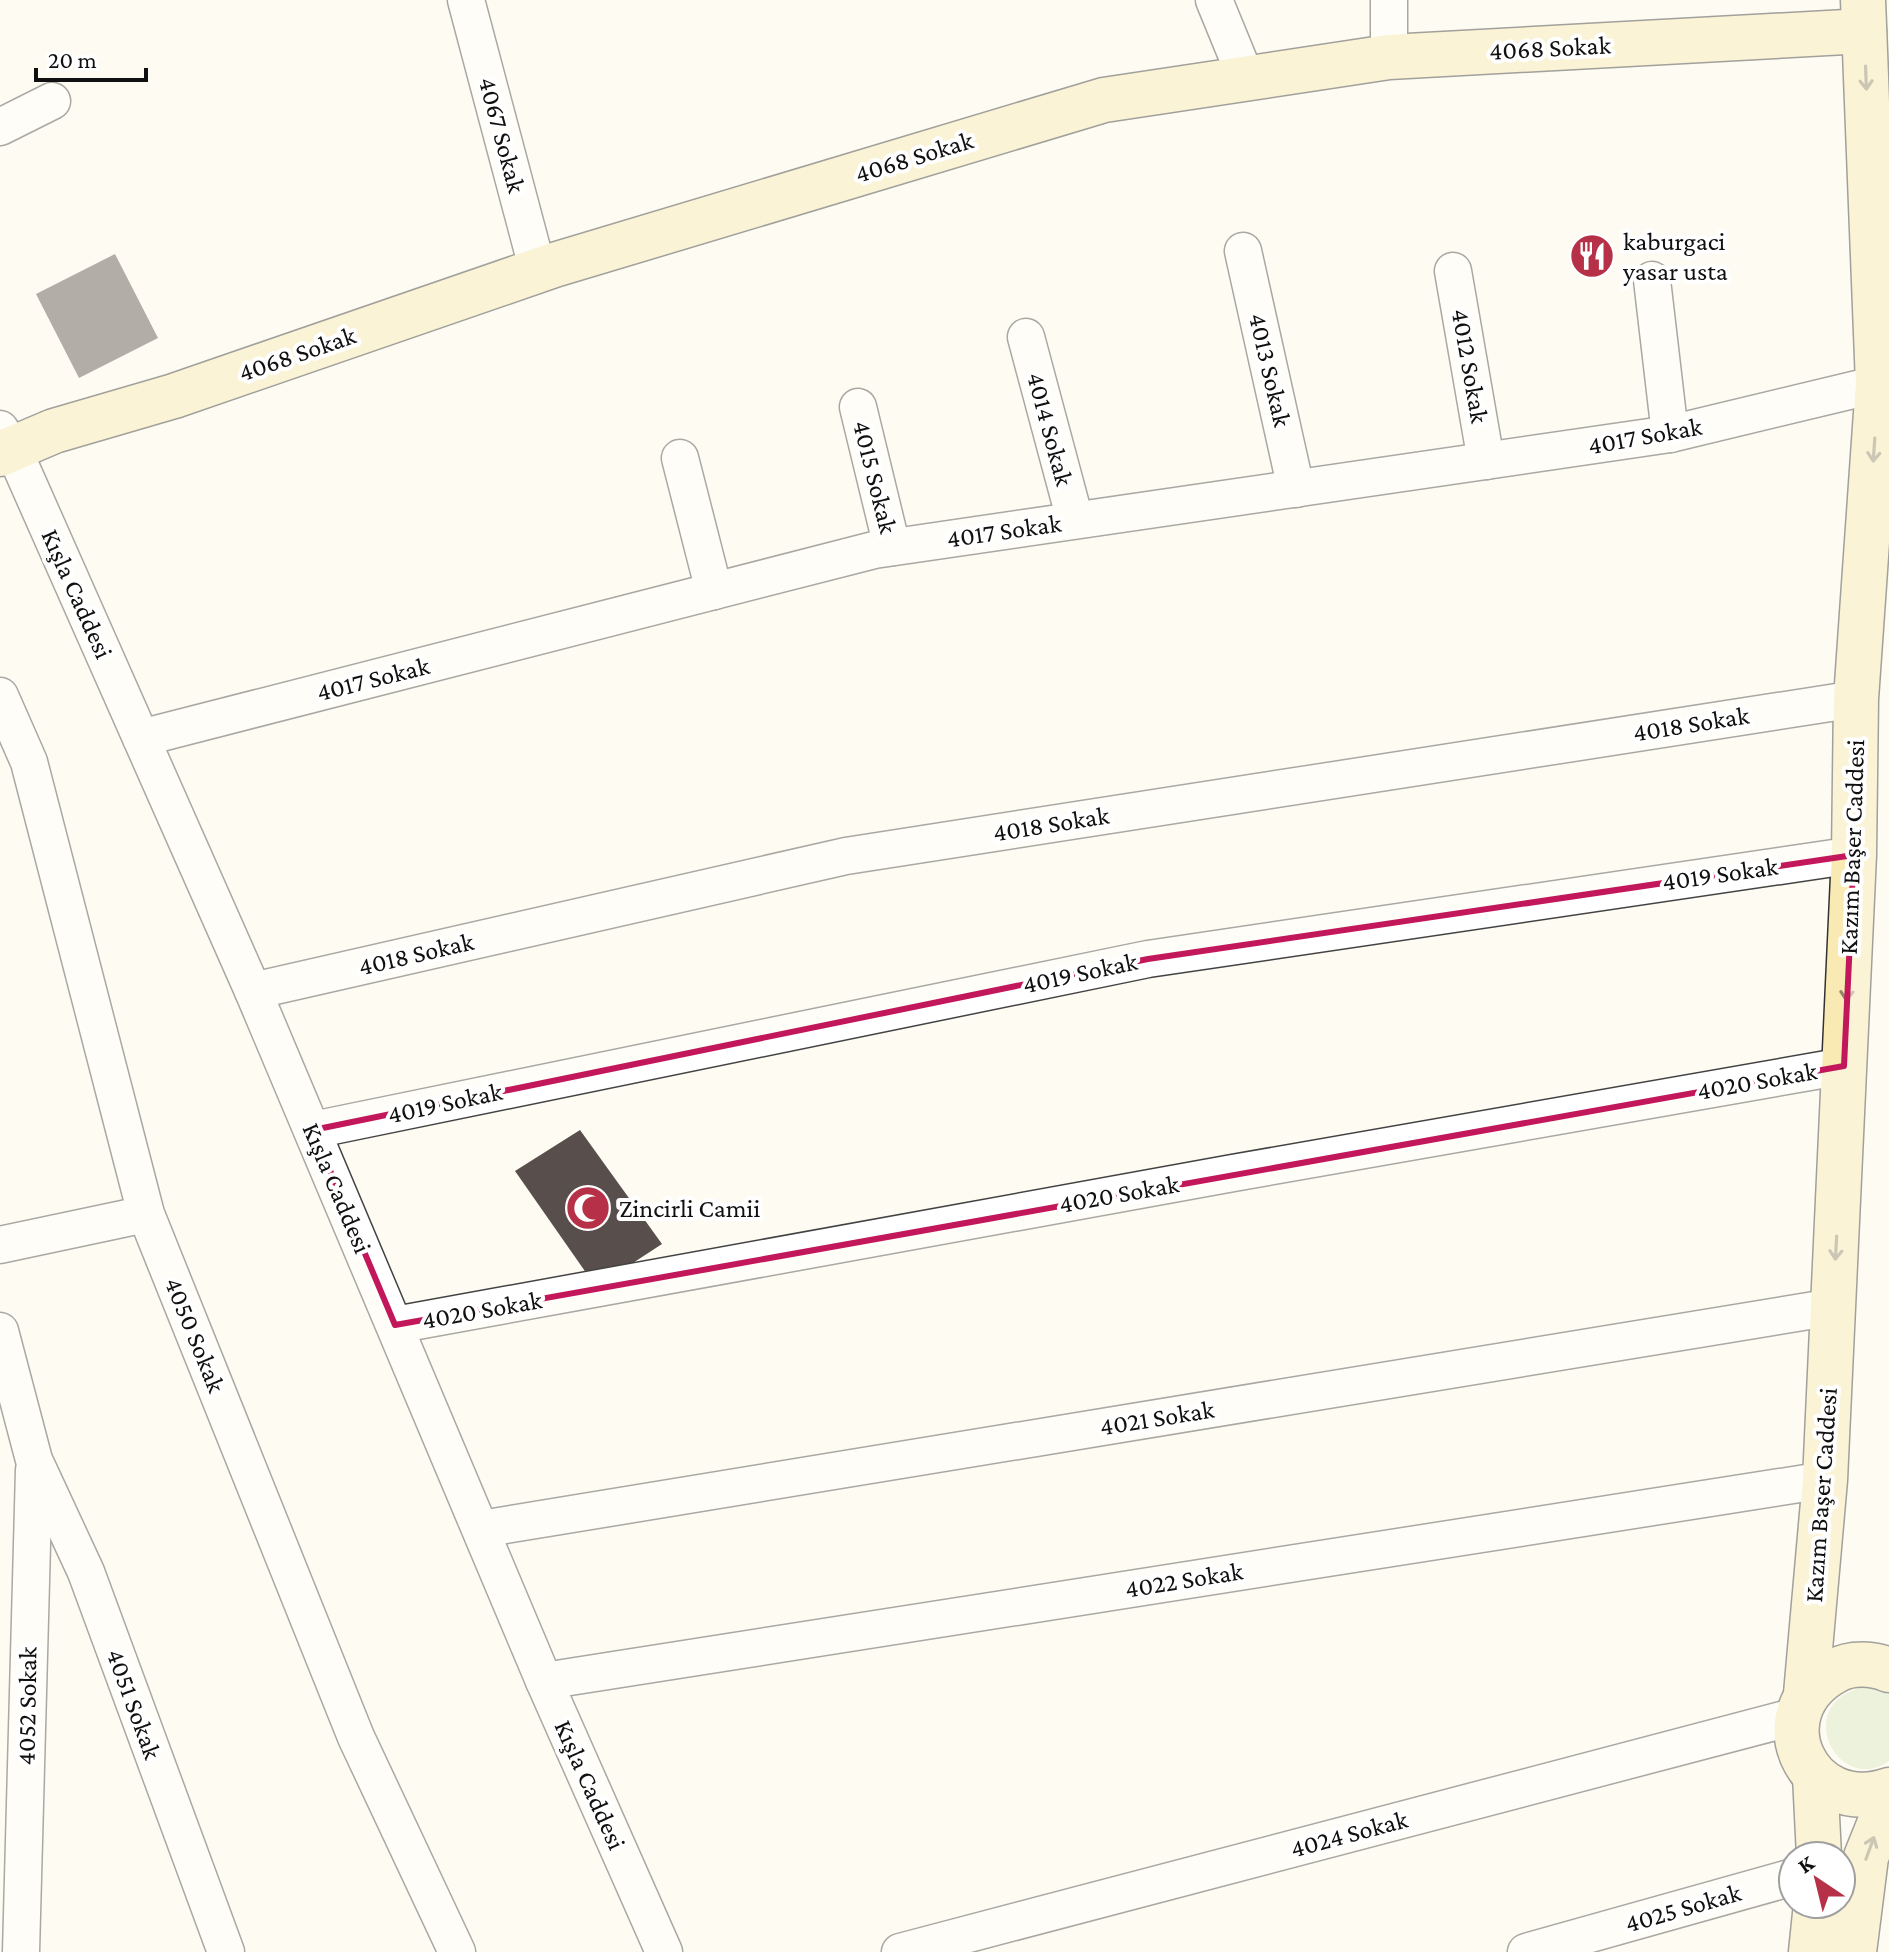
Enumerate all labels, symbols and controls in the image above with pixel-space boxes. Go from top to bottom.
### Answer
street label: 4068 Sokak [1488,30,1612,66]
scale bar [36,32,146,82]
text: 20 m [48,46,97,73]
one-way arrow [1858,64,1873,91]
street label: 4067 Sokak [473,74,532,197]
street label: 4068 Sokak [851,125,977,189]
place label: kaburgaci yasar usta [1622,227,1728,286]
restaurant icon: kaburgaci yasar usta [1568,232,1616,280]
street label: 4012 Sokak [1446,307,1494,426]
street label: 4013 Sokak [1243,310,1297,430]
street label: 4068 Sokak [235,320,360,388]
street label: 4014 Sokak [1021,369,1079,490]
street label: 4017 Sokak [1586,412,1705,460]
street label: 4015 Sokak [847,417,903,537]
one-way arrow [1866,436,1881,462]
street label: 4017 Sokak [945,509,1064,553]
street label: Kışla Caddesi [36,525,119,663]
street label: 4017 Sokak [314,651,433,707]
street label: 4018 Sokak [1631,700,1752,747]
street label: Kazım Başer Caddesi [1834,739,1870,955]
street label: 4018 Sokak [991,800,1112,847]
street label: 4019 Sokak [1660,851,1780,896]
street label: 4018 Sokak [356,927,477,981]
street label: 4019 Sokak [1020,947,1141,999]
one-way arrow [1840,975,1855,1002]
street label: 4020 Sokak [1695,1056,1820,1106]
street label: 4019 Sokak [385,1077,506,1129]
street label: Kışla Caddesi [297,1118,378,1258]
street label: 4020 Sokak [1057,1169,1182,1219]
mosque icon: Zincirli Camii [564,1184,612,1232]
place label: Zincirli Camii [619,1194,760,1223]
one-way arrow [1828,1235,1843,1261]
street label: 4050 Sokak [159,1273,231,1397]
street label: 4020 Sokak [420,1285,545,1335]
street label: Kazım Başer Caddesi [1799,1386,1843,1603]
street label: 4021 Sokak [1098,1395,1217,1441]
street label: 4022 Sokak [1123,1556,1246,1604]
street label: 4051 Sokak [101,1645,168,1764]
street label: 4052 Sokak [11,1646,43,1766]
street label: Kışla Caddesi [549,1716,632,1854]
street label: 4024 Sokak [1287,1804,1411,1864]
one-way arrow [1864,1836,1878,1860]
north arrow [1777,1840,1857,1920]
text: K [1793,1849,1820,1878]
street label: 4025 Sokak [1622,1877,1745,1938]

